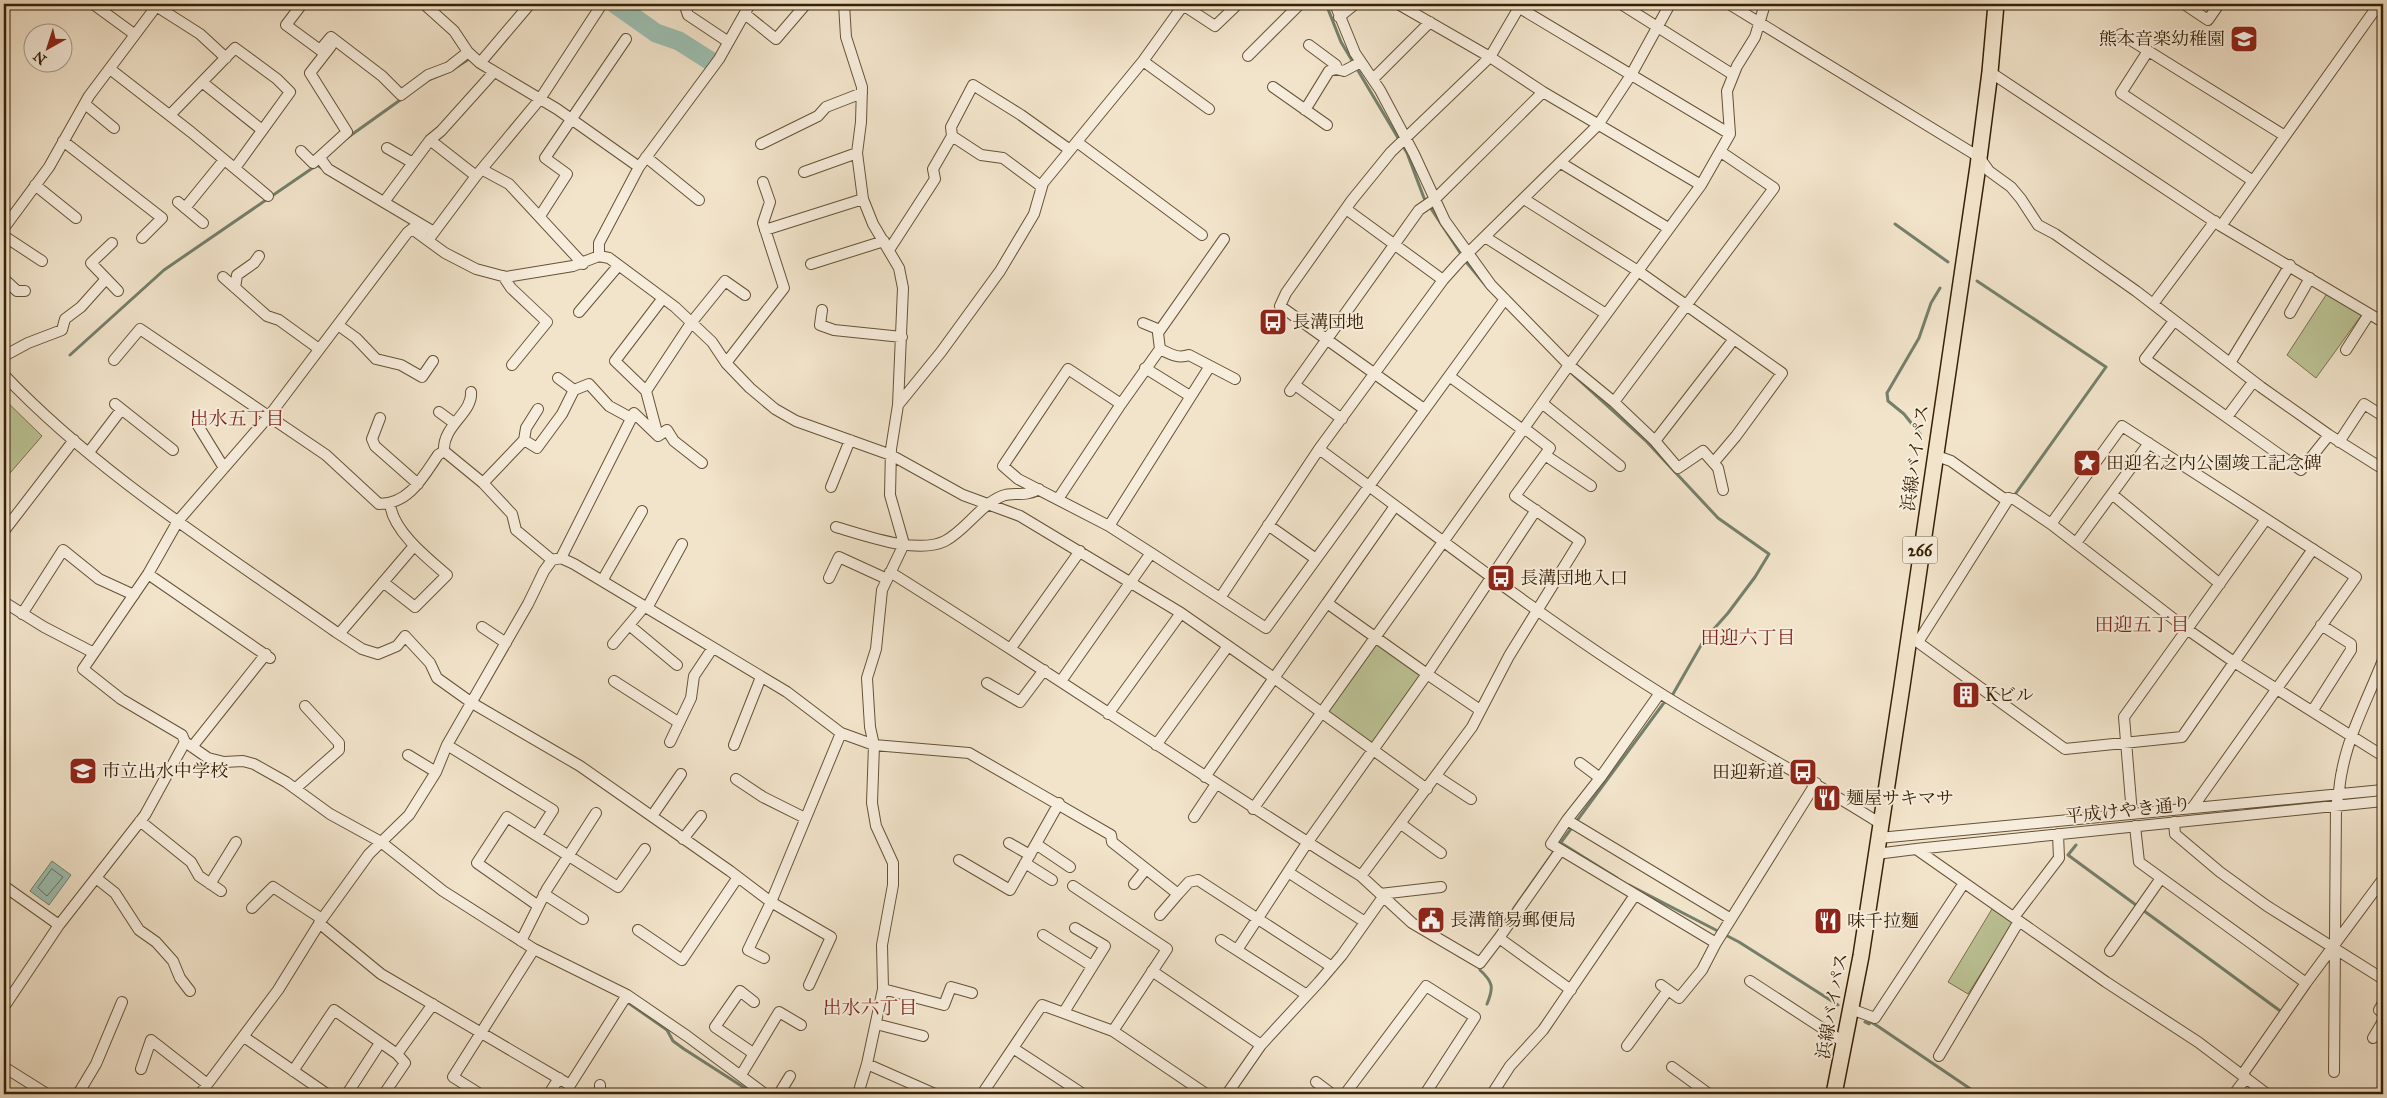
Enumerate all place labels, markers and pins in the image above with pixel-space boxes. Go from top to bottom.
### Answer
school or university icon: 熊本音楽幼稚園 [2229,24,2259,54]
place label: 熊本音楽幼稚園 [2099,28,2225,50]
bus stop icon: 長溝団地 [1258,307,1288,337]
place label: 長溝団地 [1292,311,1364,333]
place icon: 田迎名之内公園竣工記念碑 [2072,448,2102,478]
place label: 田迎名之内公園竣工記念碑 [2106,452,2322,474]
bus stop icon: 長溝団地入口 [1486,563,1516,593]
place label: 長溝団地入口 [1520,567,1628,589]
building icon: Kビル [1951,680,1981,710]
place label: Kビル [1985,684,2034,706]
school or university icon: 市立出水中学校 [68,756,98,786]
bus stop icon: 田迎新道 [1788,757,1818,787]
place label: 市立出水中学校 [102,760,228,782]
place label: 田迎新道 [1712,761,1784,783]
restaurant icon: 麺屋サキマサ [1812,783,1842,813]
place label: 麺屋サキマサ [1846,787,1954,809]
public building icon: 長溝簡易郵便局 [1416,905,1446,935]
restaurant icon: 味千拉麵 [1813,906,1843,936]
place label: 長溝簡易郵便局 [1450,909,1576,931]
place label: 味千拉麵 [1847,910,1919,932]

